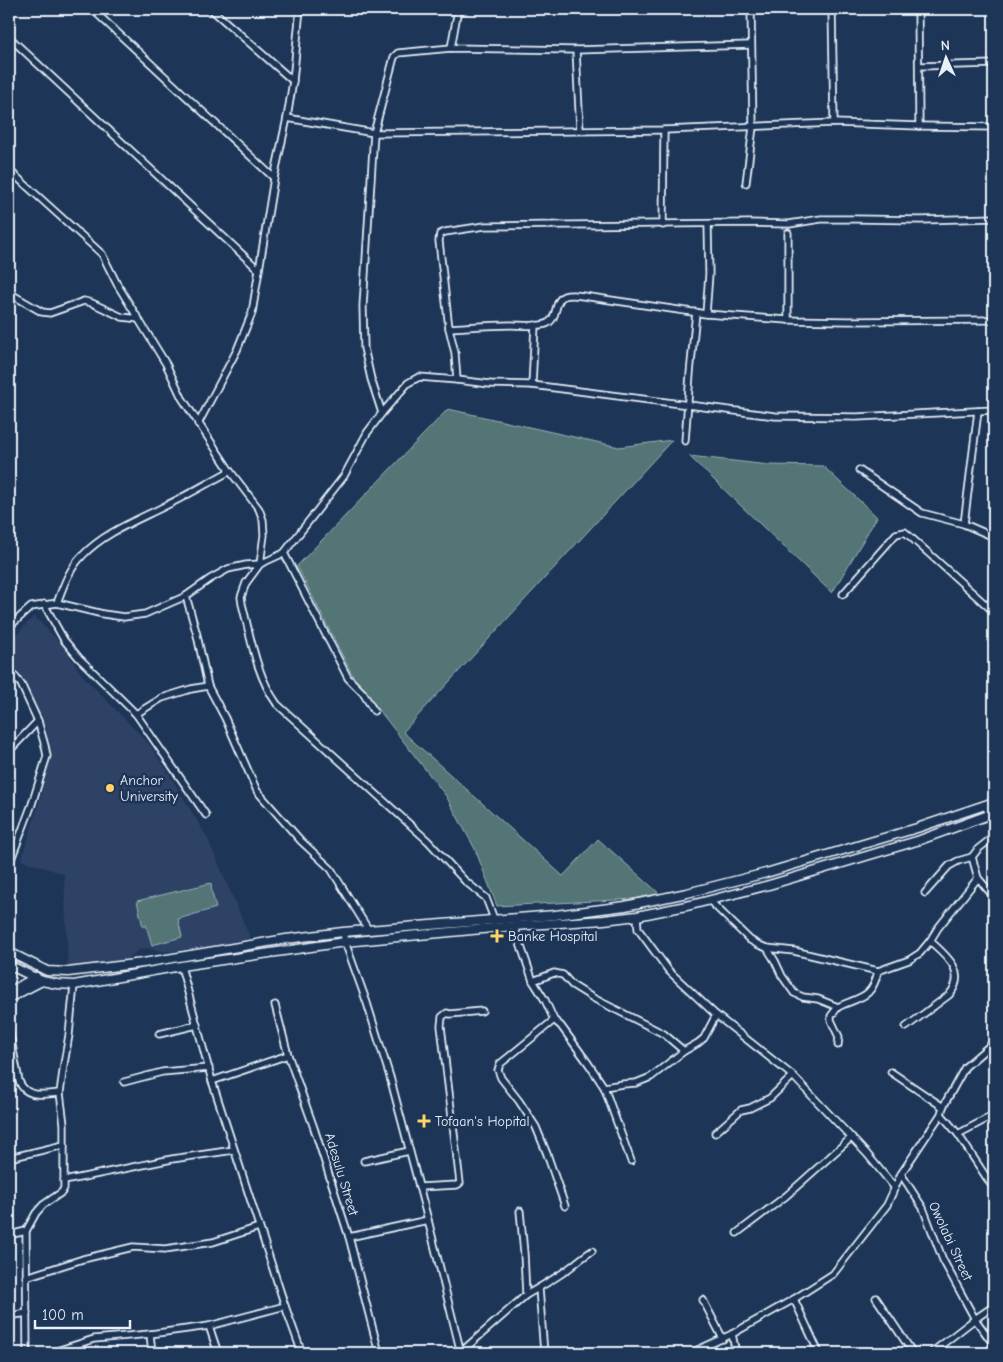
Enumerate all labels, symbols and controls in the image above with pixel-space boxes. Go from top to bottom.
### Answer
north arrow [920,32,970,82]
text: N [940,37,950,54]
place label: Anchor University [120,772,179,805]
marker: Anchor University [104,782,116,794]
place label: Banke Hospital [508,928,598,945]
marker: Banke Hospital [490,929,504,943]
place label: Tofaan's Hopital [435,1113,529,1130]
marker: Tofaan's Hopital [417,1114,431,1128]
street label: Adesulu Street [321,1131,362,1218]
street label: Owolabi Street [925,1199,977,1284]
scale bar [35,1297,130,1329]
text: 100 m [42,1306,84,1324]

